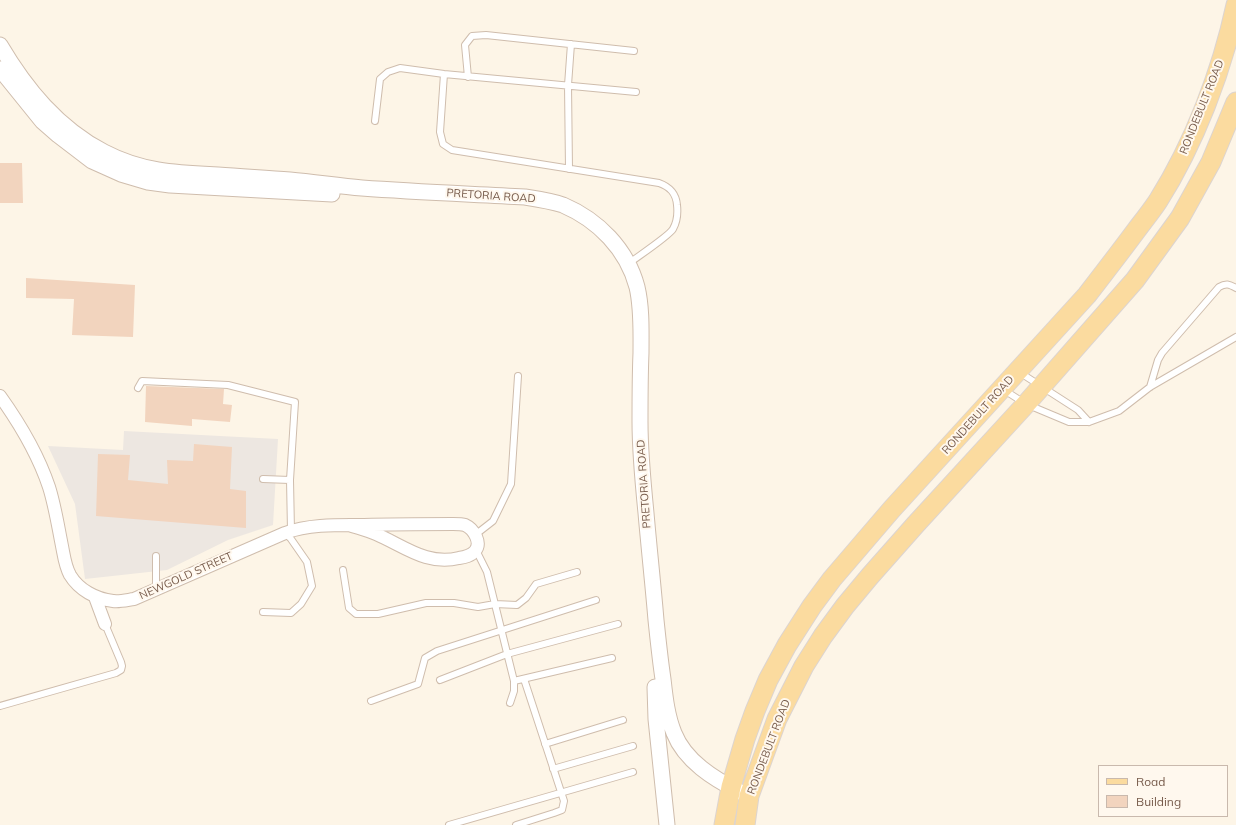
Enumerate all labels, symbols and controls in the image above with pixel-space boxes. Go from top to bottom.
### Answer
street label: RONDEBULT ROAD [1177,58,1227,156]
street label: PRETORIA ROAD [446,186,536,206]
street label: RONDEBULT ROAD [939,373,1017,457]
street label: PRETORIA ROAD [634,439,654,529]
street label: NEWGOLD STREET [137,549,235,603]
street label: RONDEBULT ROAD [745,698,793,796]
legend [1098,765,1228,817]
text: Road [1136,774,1165,789]
text: Building [1136,794,1181,809]

